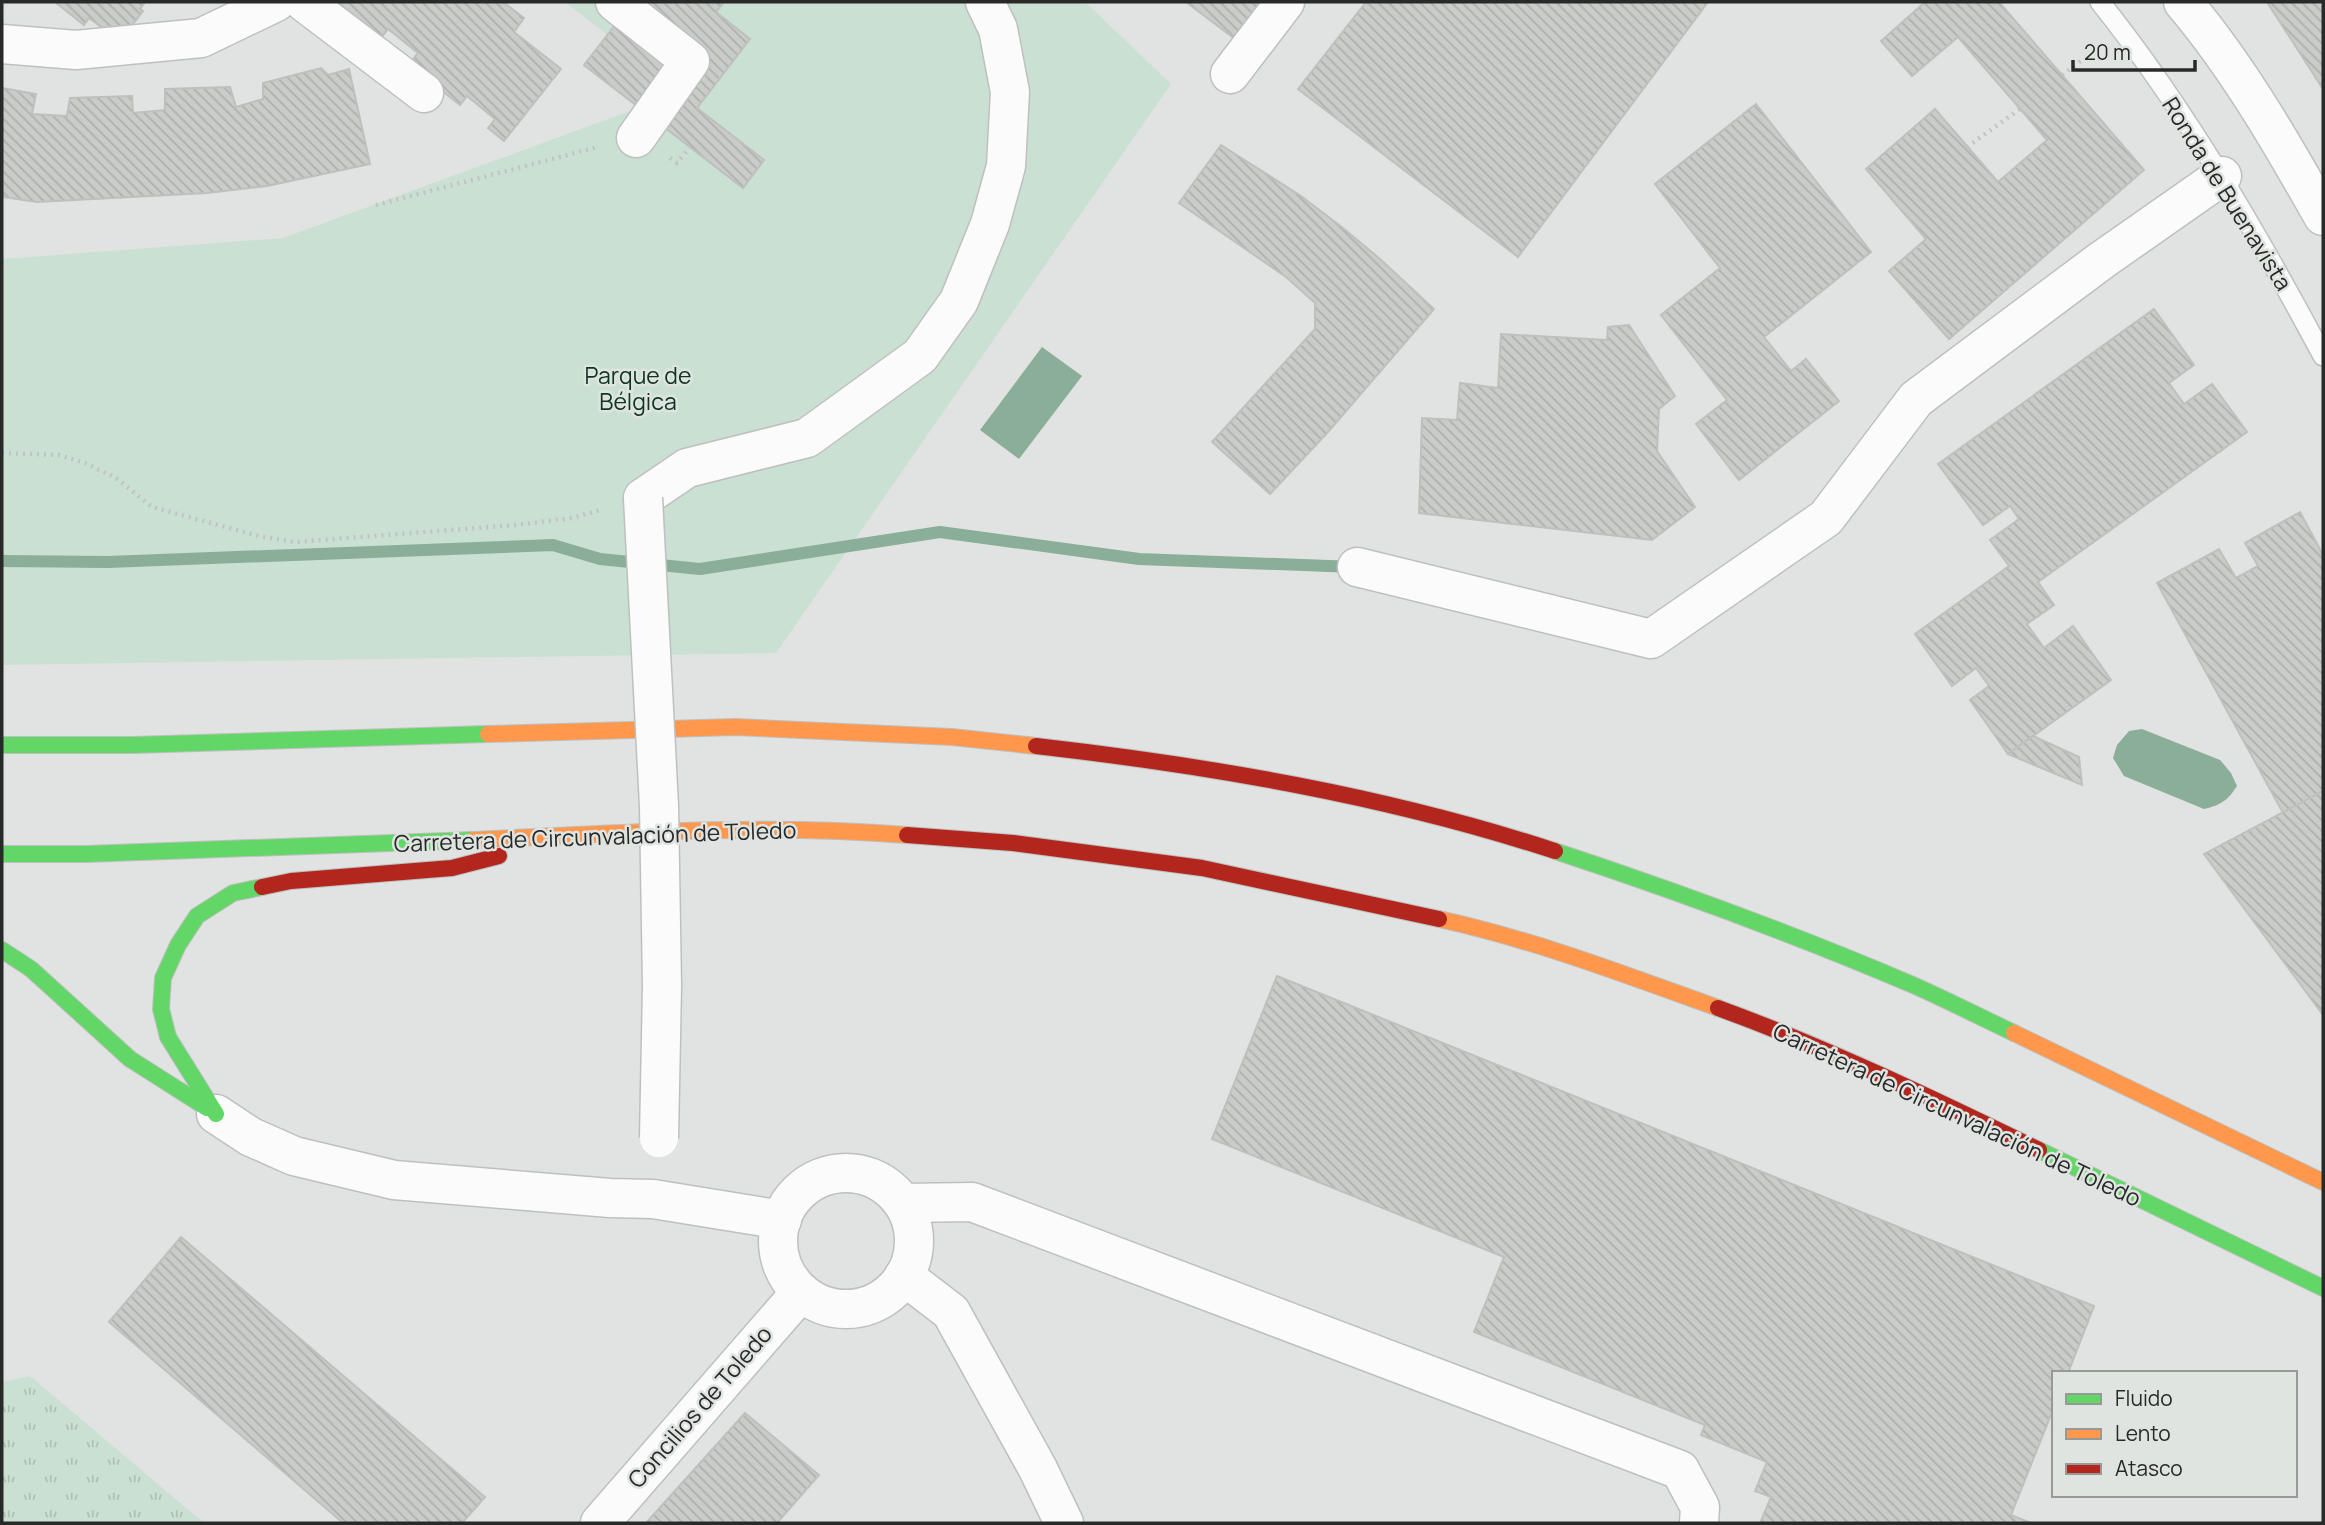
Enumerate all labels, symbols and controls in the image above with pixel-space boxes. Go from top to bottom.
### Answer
scale bar [2073,28,2196,72]
text: 20 m [2084,38,2131,66]
street label: Ronda de Buenavista [2155,91,2300,296]
park label: Parque de Bélgica [585,359,691,417]
street label: Carretera de Circunvalación de Toledo [393,813,797,859]
street label: Carretera de Circunvalación de Toledo [1768,1014,2147,1214]
street label: Concilios de Toledo [620,1318,779,1494]
legend [2052,1371,2297,1497]
text: Fluido [2115,1384,2173,1412]
text: Lento [2115,1419,2171,1447]
text: Atasco [2115,1454,2183,1482]

